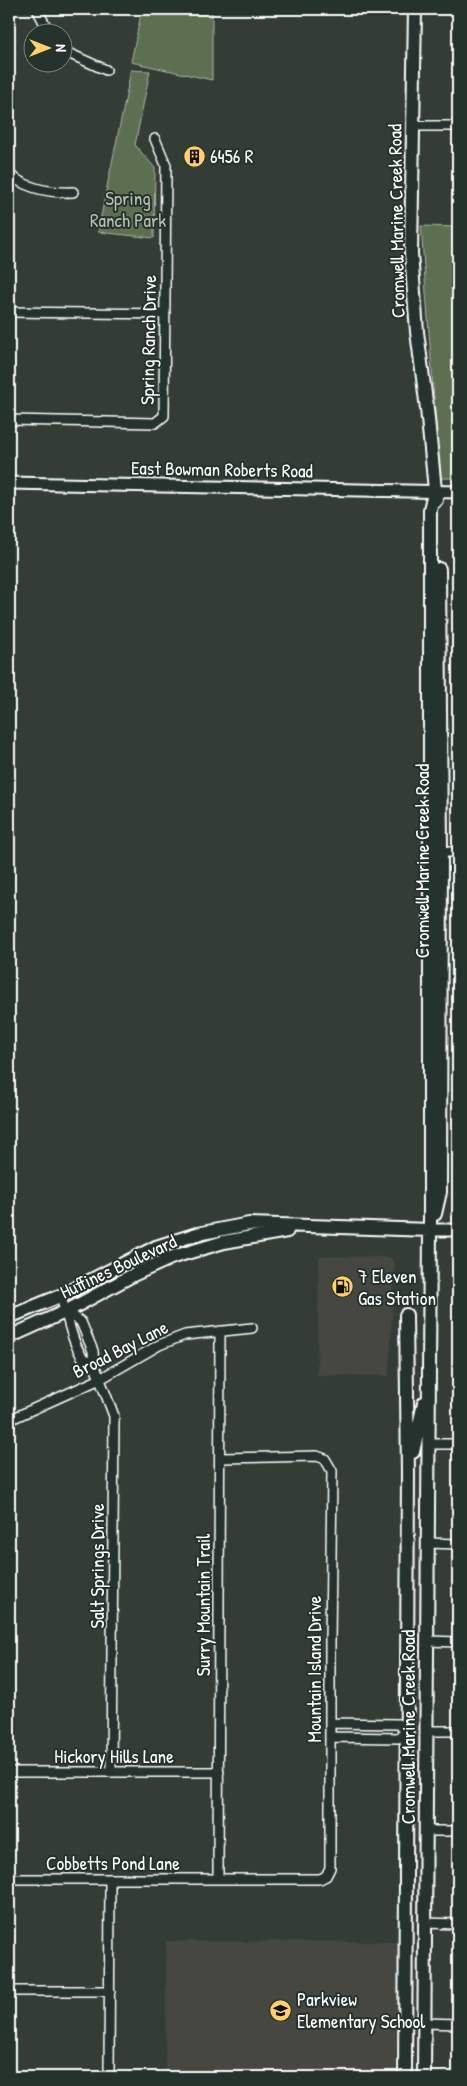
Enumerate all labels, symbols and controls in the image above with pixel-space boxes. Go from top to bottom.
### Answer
north arrow [22,22,72,72]
text: N [52,44,71,52]
street label: Cromwell Marine Creek Road [381,123,411,318]
place label: 6456 R [210,143,254,169]
building icon: 6456 R [182,144,206,168]
park label: Spring Ranch Park [90,185,166,233]
street label: Spring Ranch Drive [134,274,162,405]
street label: East Bowman Roberts Road [131,454,314,484]
street label: Cromwell Marine Creek Road [409,763,435,958]
street label: Huffines Boulevard [55,1227,181,1304]
place label: 7 Eleven Gas Station [358,1263,436,1311]
fuel station icon: 7 Eleven Gas Station [330,1275,354,1299]
street label: Broad Bay Lane [68,1314,173,1384]
street label: Salt Springs Drive [84,1503,110,1629]
street label: Surry Mountain Trail [190,1533,216,1676]
street label: Mountain Island Drive [301,1595,327,1742]
street label: Cromwell Marine Creek Road [395,1629,421,1824]
street label: Hickory Hills Lane [54,1743,174,1769]
street label: Cobbetts Pond Lane [46,1850,180,1876]
place label: Parkview Elementary School [297,1986,426,2034]
school or university icon: Parkview Elementary School [269,1998,293,2022]

